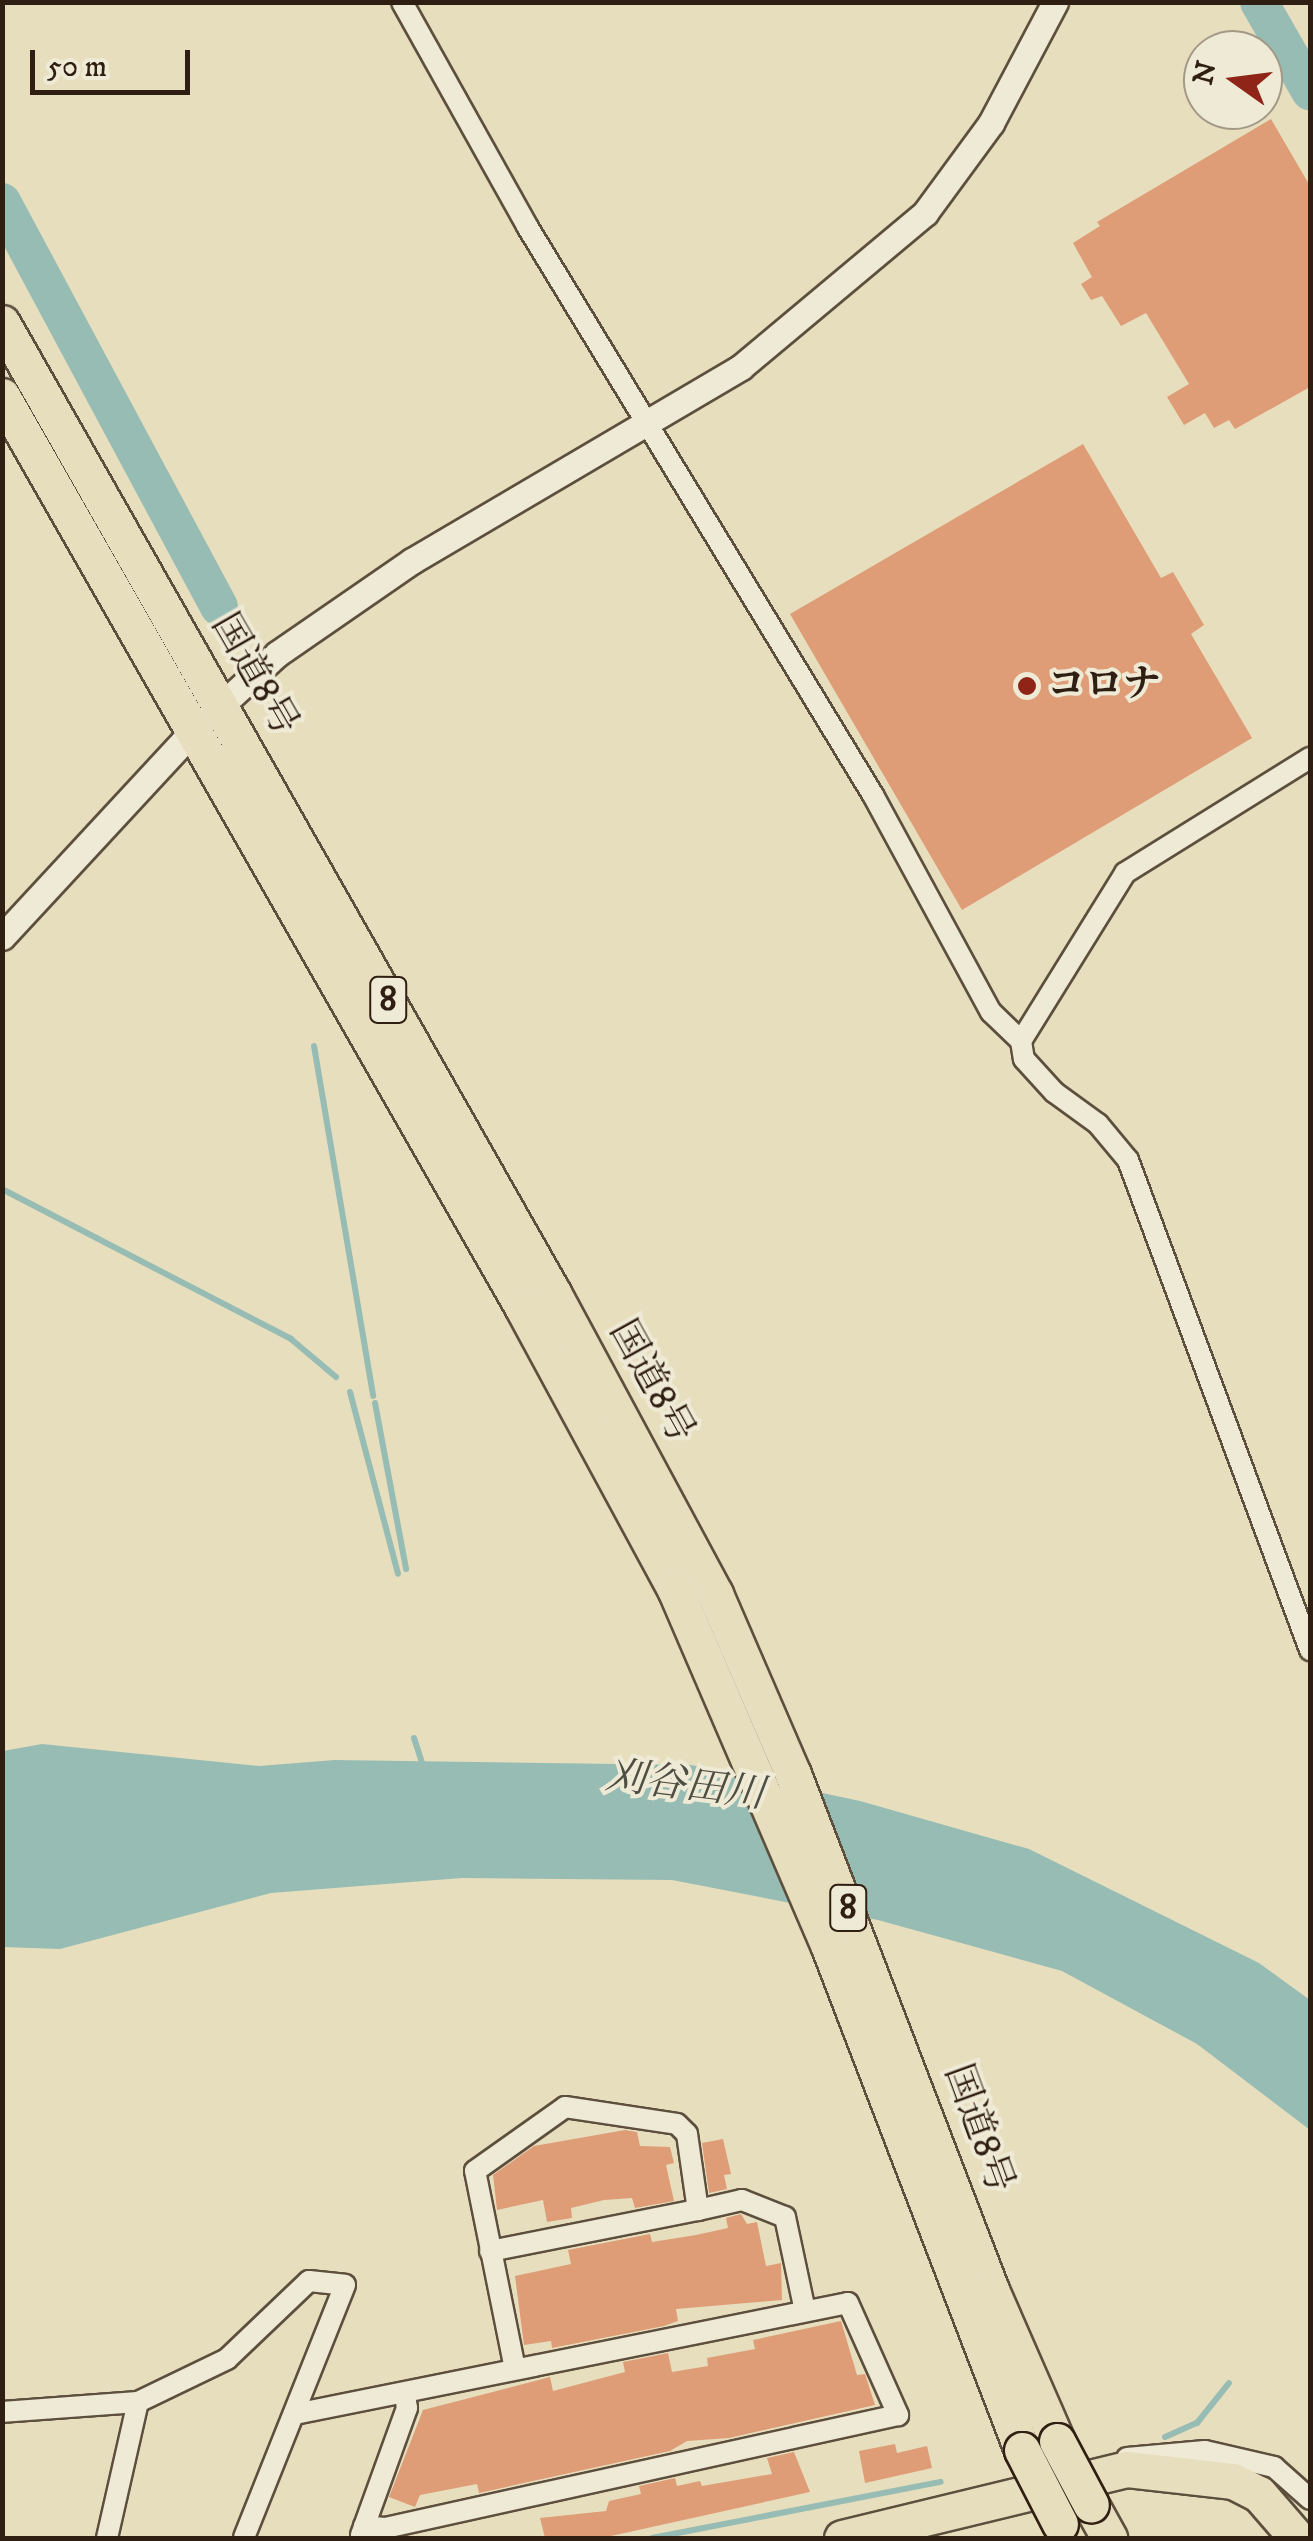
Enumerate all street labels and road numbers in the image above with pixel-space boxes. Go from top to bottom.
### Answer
street label: 国道8号 [201,606,307,744]
road number: 8 [368,970,408,1030]
street label: 国道8号 [599,1313,703,1451]
road number: 8 [828,1878,868,1938]
street label: 国道8号 [934,2059,1022,2199]

